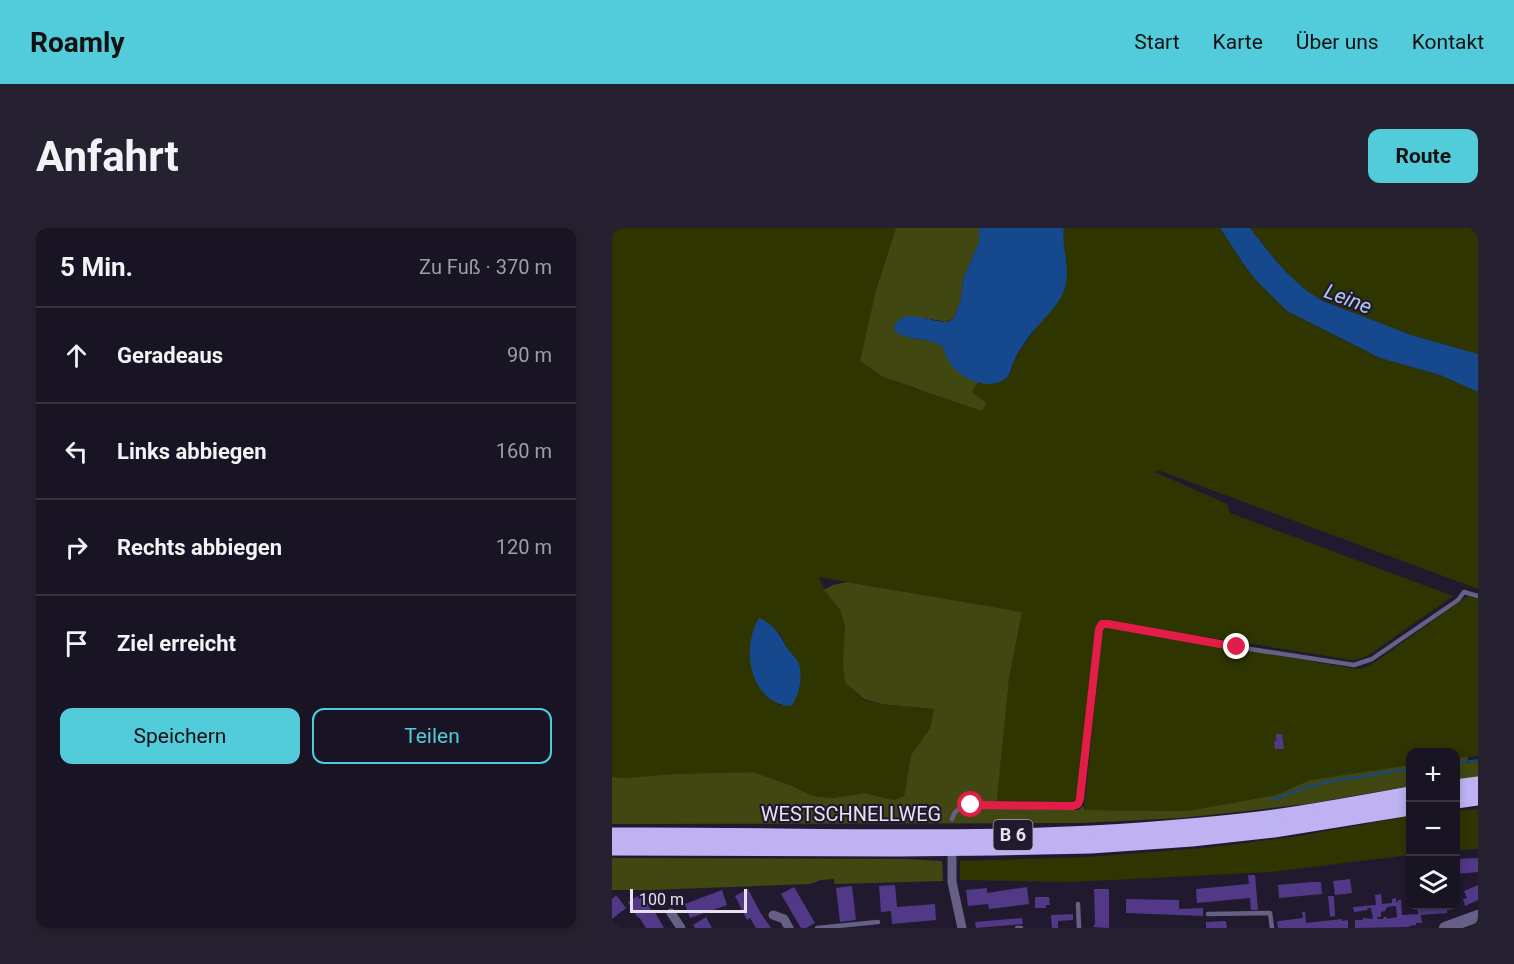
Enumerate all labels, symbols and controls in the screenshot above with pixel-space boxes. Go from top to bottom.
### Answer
text: Roamly [30,26,125,59]
text: Start [1134,30,1180,54]
text: Karte [1213,30,1263,54]
text: Über uns [1296,30,1379,54]
text: Kontakt [1412,30,1484,54]
button: Route [1368,129,1478,183]
text: Anfahrt [36,132,179,181]
text: 5 Min. [60,252,133,282]
text: Zu Fuß · 370 m [419,255,552,279]
water label: Leine [1321,279,1375,319]
icon: ahead [60,339,93,372]
text: Geradeaus [117,343,223,368]
text: 90 m [507,343,552,367]
icon: left [60,435,93,468]
text: Links abbiegen [117,439,267,464]
text: 160 m [496,439,552,463]
icon: right [60,531,93,564]
text: Rechts abbiegen [117,535,282,560]
text: 120 m [496,535,552,559]
icon: arrive [60,627,93,660]
text: Ziel erreicht [117,631,236,656]
route end [1223,633,1249,659]
button: Speichern [60,708,300,764]
button: Teilen [312,708,552,764]
map controls [1406,748,1460,910]
button: + [1406,748,1460,802]
route start [957,791,983,817]
street label: WESTSCHNELLWEG [761,802,941,826]
button: − [1406,802,1460,856]
road number: B 6 [994,820,1032,850]
button: layers [1406,856,1460,910]
scale bar [630,886,747,914]
text: 100 m [639,890,684,909]

